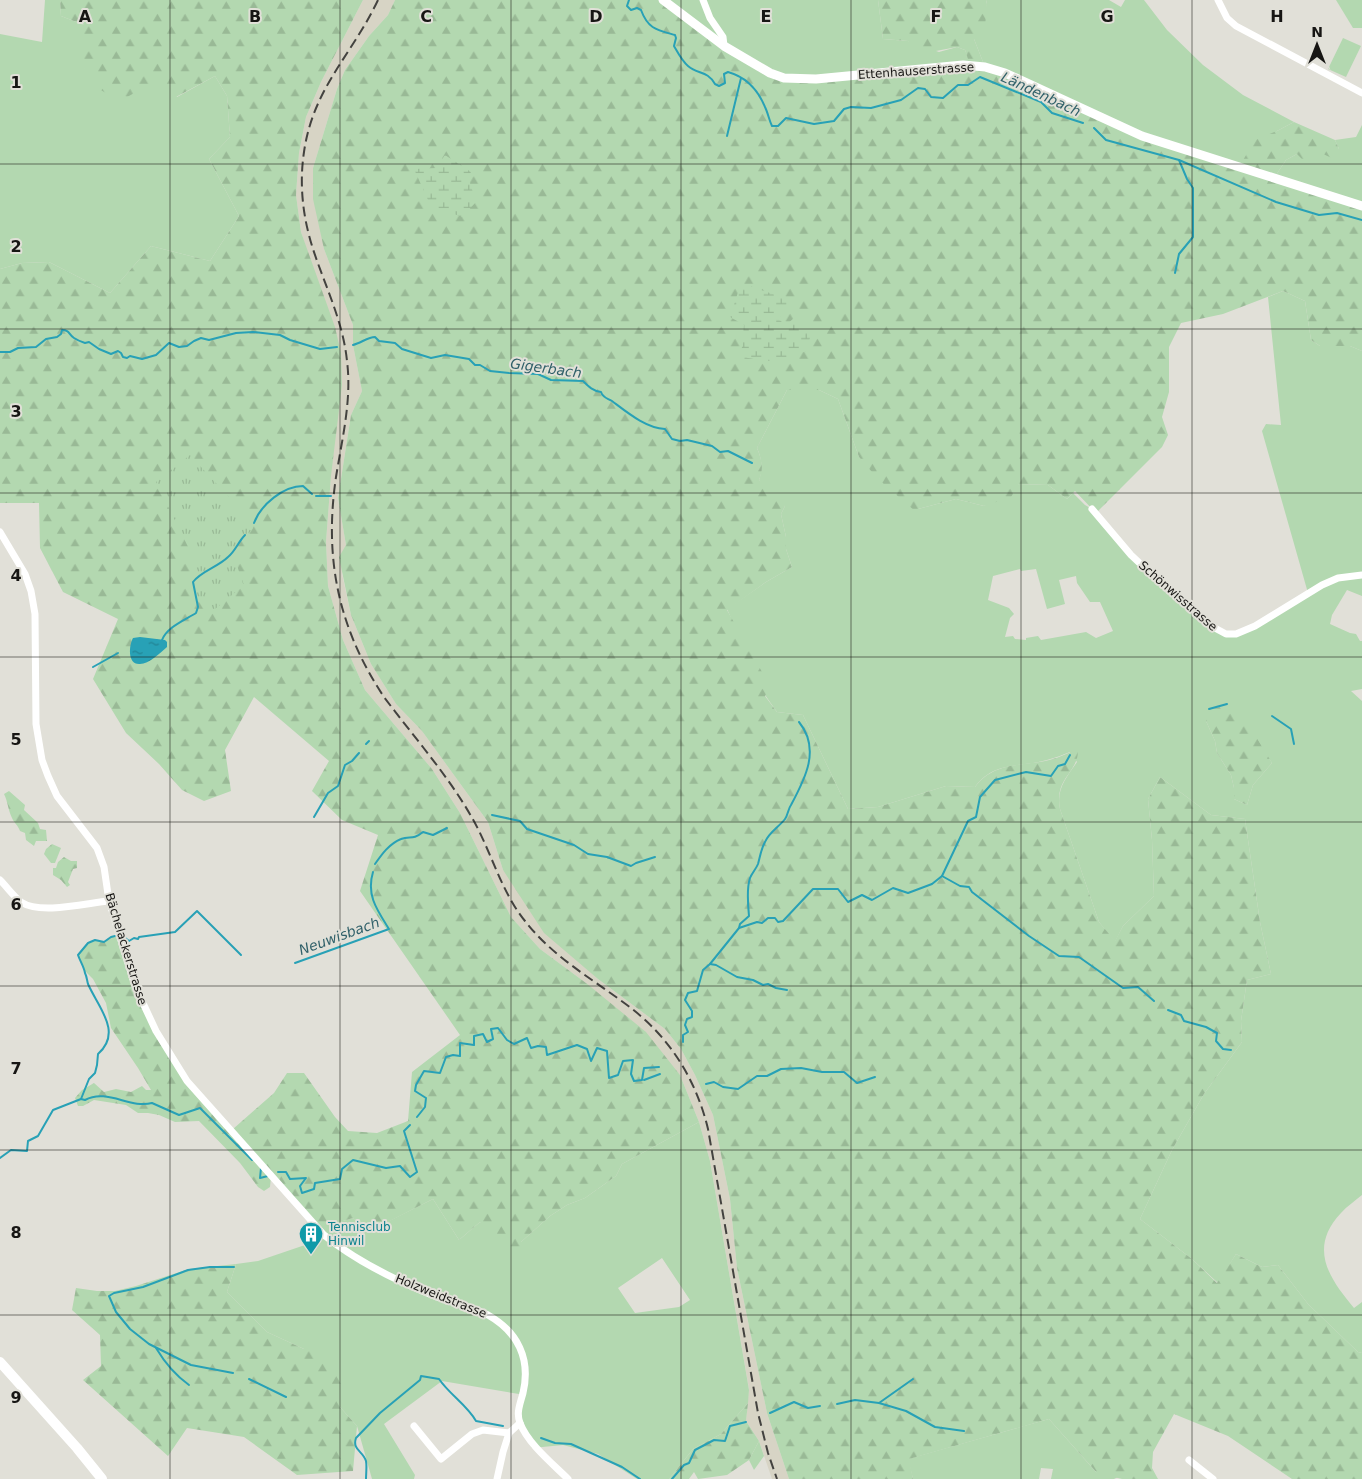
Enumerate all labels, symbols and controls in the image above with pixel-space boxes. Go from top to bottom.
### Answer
text: A [79,7,92,26]
text: B [249,7,261,26]
text: C [420,7,432,26]
text: D [589,7,603,26]
text: E [761,7,771,26]
text: F [931,7,941,26]
text: G [1100,7,1114,26]
text: H [1270,7,1284,26]
north arrow [1292,20,1342,70]
text: N [1311,24,1323,40]
street label: Ettenhauserstrasse [858,60,974,82]
water label: Ländenbach [999,69,1083,119]
text: 1 [10,73,22,92]
text: 2 [10,237,22,256]
water label: Gigerbach [509,355,583,381]
text: 3 [10,402,22,421]
street label: Schönwisstrasse [1136,558,1220,634]
text: 4 [10,566,22,585]
text: 5 [10,730,22,749]
street label: Bächelackerstrasse [102,891,150,1007]
text: 6 [10,895,22,914]
water label: Neuwisbach [296,914,382,958]
text: 7 [10,1059,22,1078]
place label: Tennisclub Hinwil [327,1220,391,1248]
building icon: Tennisclub Hinwil [298,1221,324,1255]
text: 8 [10,1223,22,1242]
street label: Holzweidstrasse [393,1271,489,1321]
text: 9 [10,1388,22,1407]

